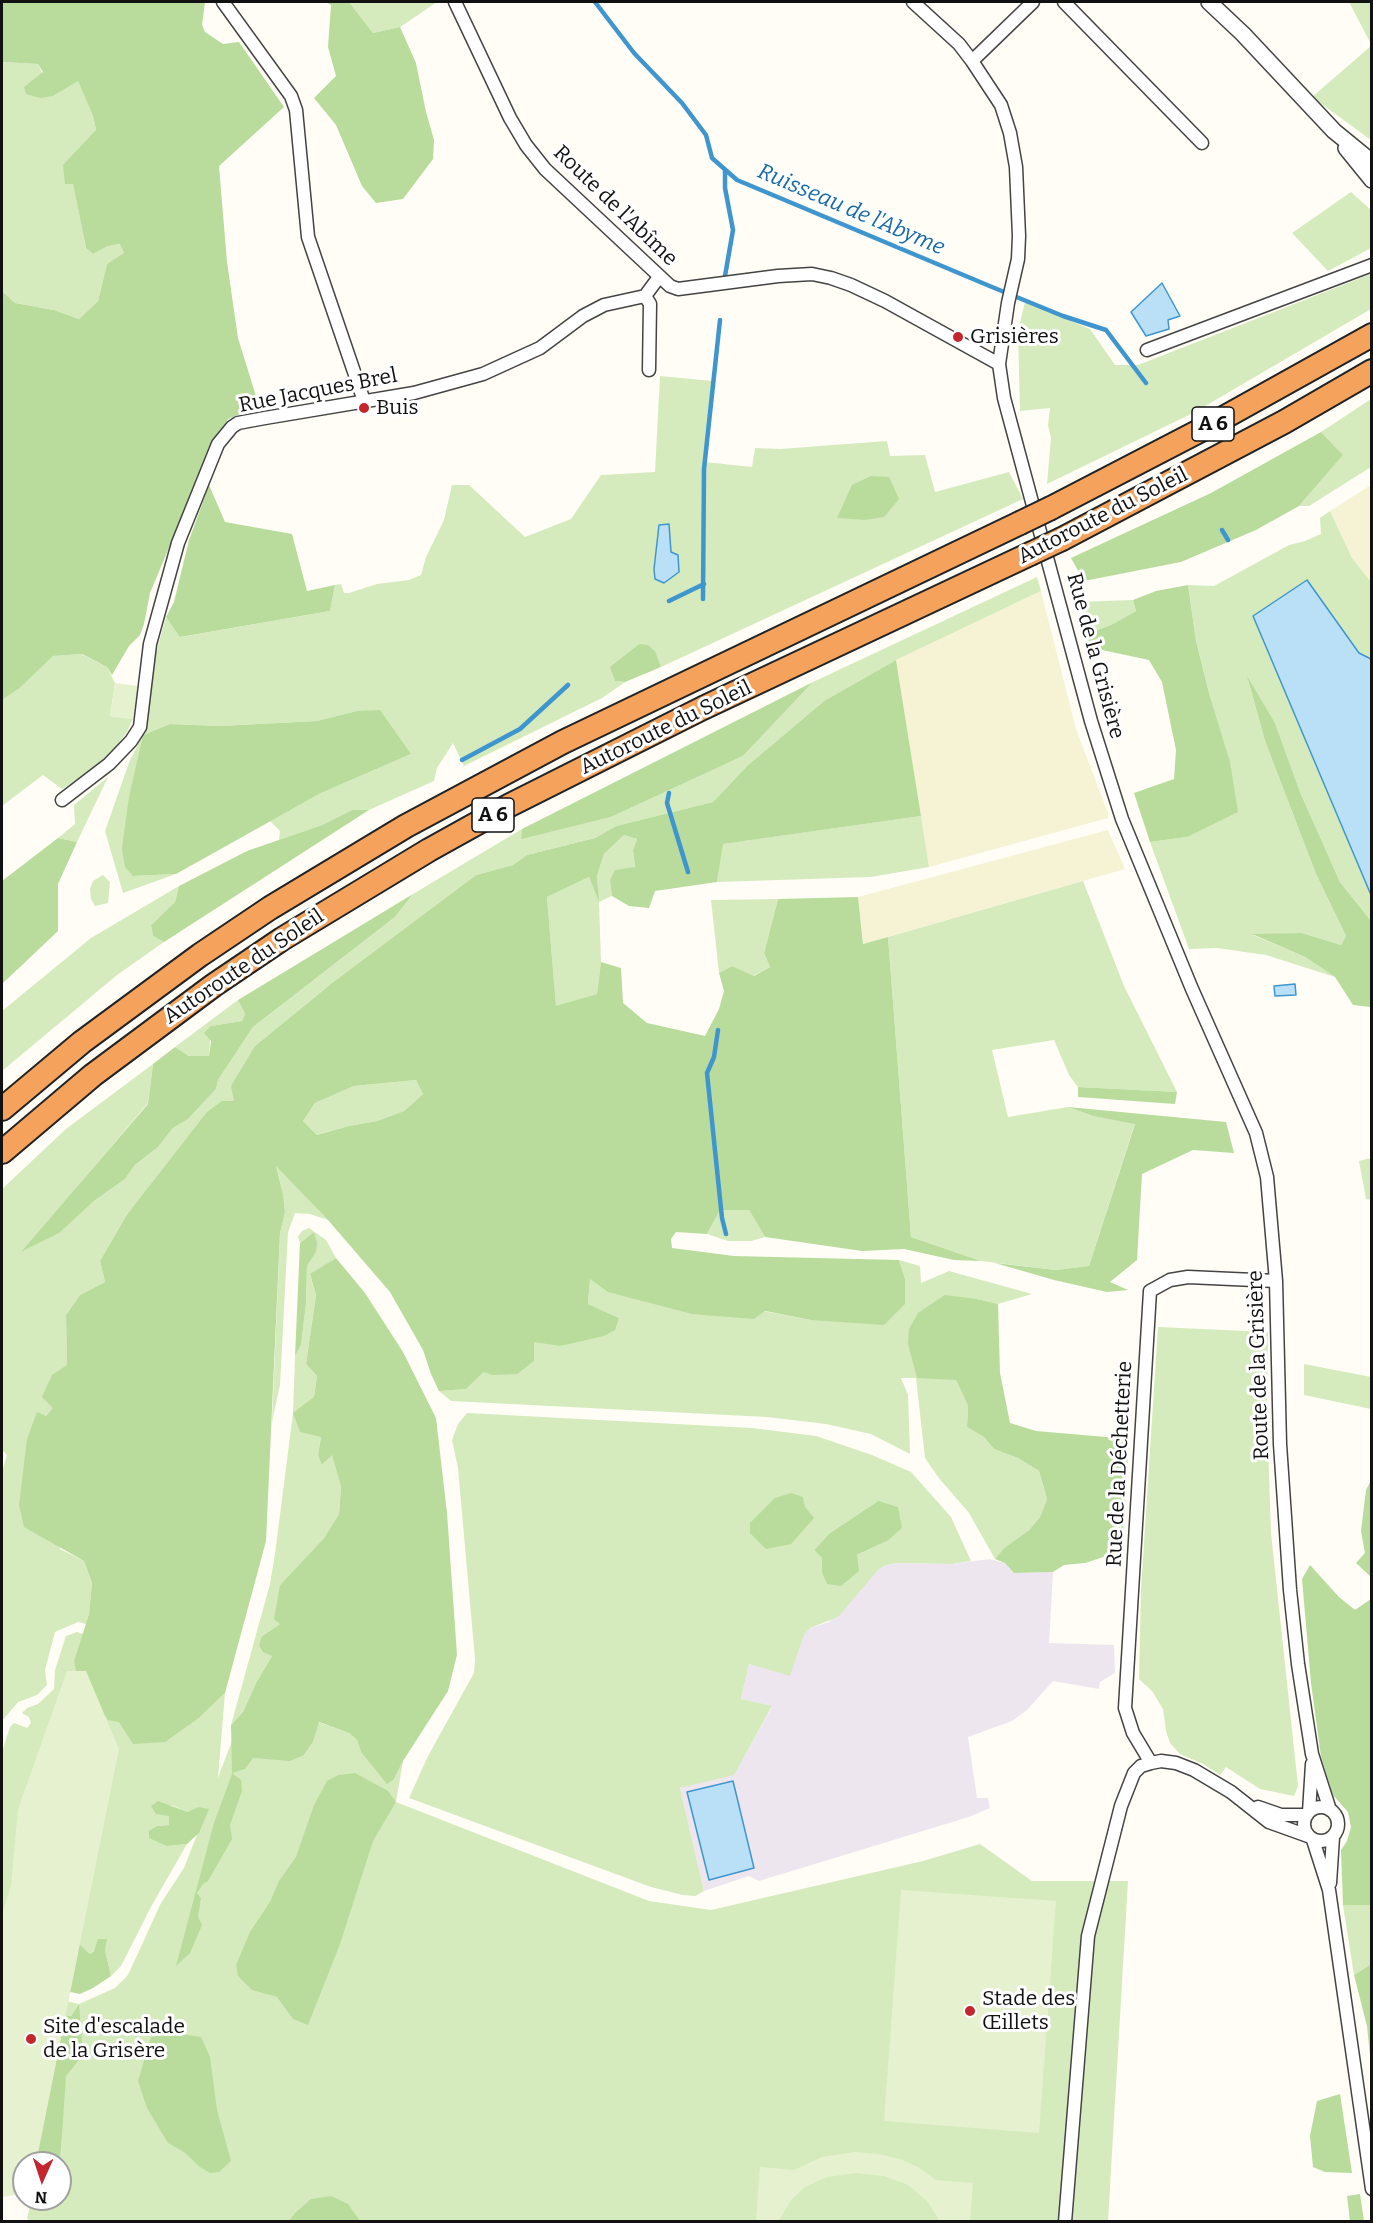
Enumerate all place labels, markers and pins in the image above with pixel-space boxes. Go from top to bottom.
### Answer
place label: Grisières [970,324,1059,350]
marker: Grisières [951,330,965,344]
place label: Buis [376,395,419,421]
marker: Buis [357,401,371,415]
place label: Stade des Œillets [982,1986,1075,2036]
marker: Stade des Œillets [963,2004,977,2018]
place label: Site d'escalade de la Grisère [43,2014,185,2064]
marker: Site d'escalade de la Grisère [24,2032,38,2046]

